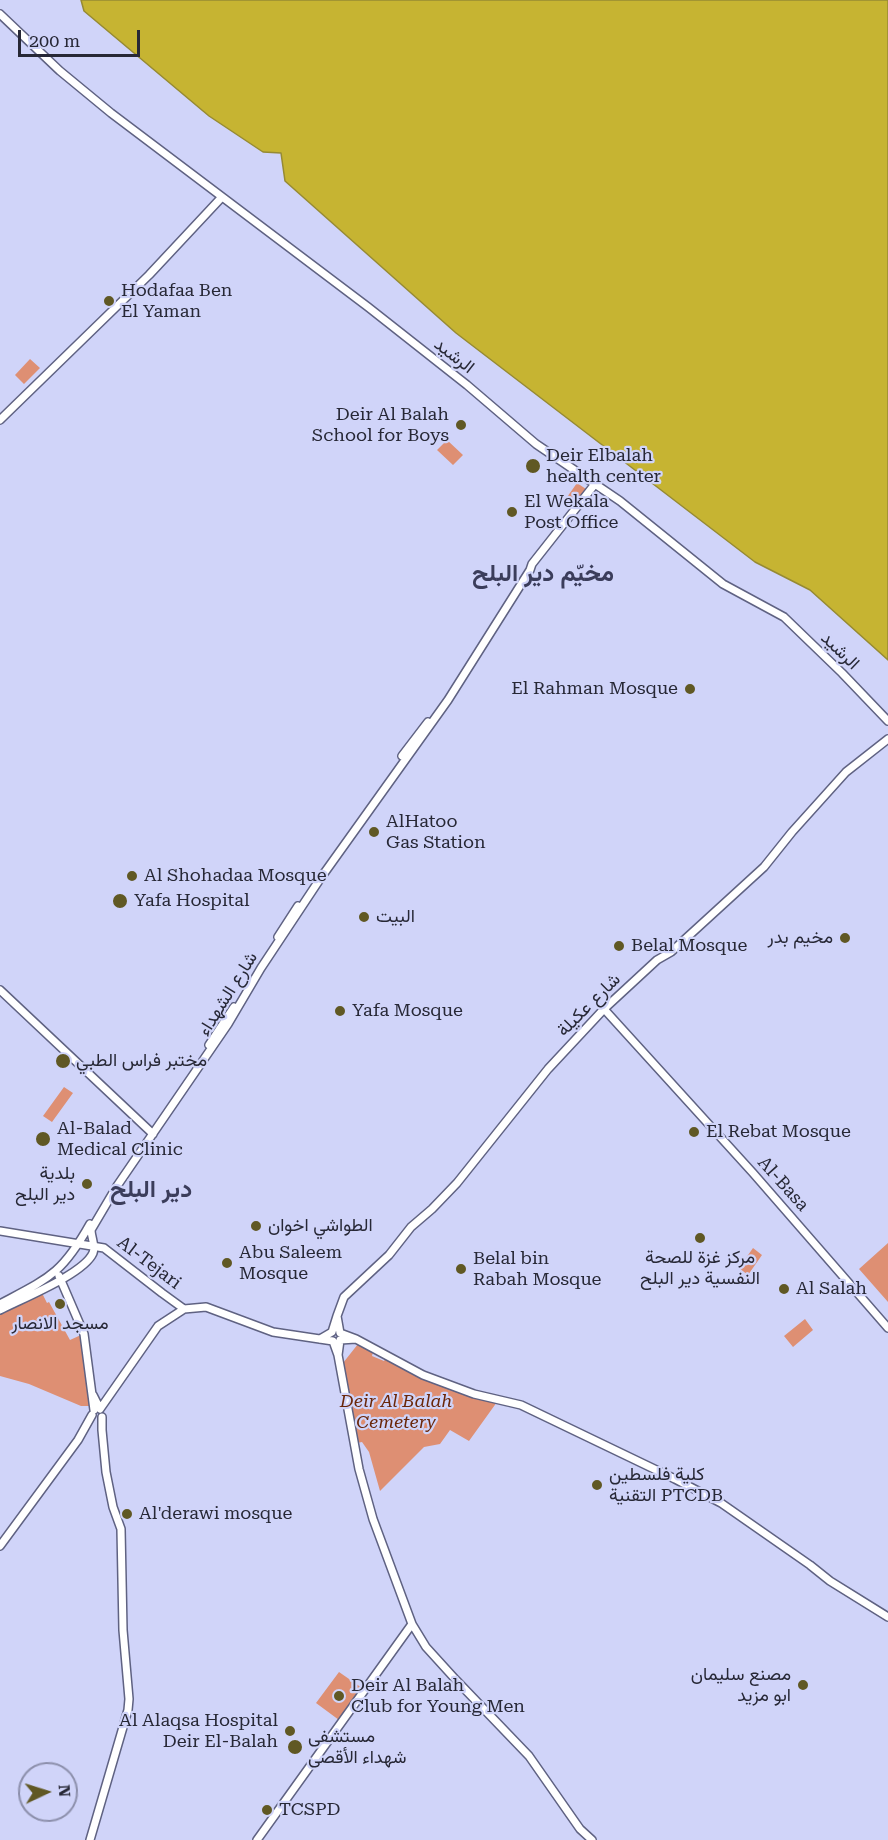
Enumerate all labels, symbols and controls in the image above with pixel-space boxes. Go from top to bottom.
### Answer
scale bar [21,18,142,56]
text: 200 m [29,30,80,51]
place label: Hodafaa Ben El Yaman [121,280,232,322]
marker: Hodafaa Ben El Yaman [102,294,116,308]
street label: الرشيد [430,334,478,378]
place label: Deir Al Balah School for Boys [312,404,449,446]
marker: Deir Al Balah School for Boys [454,418,468,432]
place label: Deir Elbalah health center [546,445,661,488]
marker: Deir Elbalah health center [524,457,542,475]
place label: El Wekala Post Office [524,491,618,534]
marker: El Wekala Post Office [505,505,519,519]
district label: مخيّم دير البلح [472,560,614,588]
street label: الرشيد [816,628,864,674]
place label: El Rahman Mosque [511,678,678,700]
marker: El Rahman Mosque [683,682,697,696]
place label: AlHatoo Gas Station [386,811,486,854]
marker: AlHatoo Gas Station [367,825,381,839]
place label: Al Shohadaa Mosque [144,865,327,887]
marker: Al Shohadaa Mosque [125,869,139,883]
place label: Yafa Hospital [134,890,250,912]
marker: Yafa Hospital [111,892,129,910]
place label: البيت [376,906,415,928]
marker: البيت [357,910,371,924]
place label: مخيم بدر [768,927,833,949]
marker: مخيم بدر [838,931,852,945]
place label: Belal Mosque [631,935,747,957]
marker: Belal Mosque [612,939,626,953]
street label: شارع الشهداء [194,948,262,1040]
street label: شارع عكيلة [553,969,625,1041]
place label: Yafa Mosque [352,1000,463,1022]
marker: Yafa Mosque [333,1004,347,1018]
place label: مختبر فراس الطبي [76,1050,207,1072]
marker: مختبر فراس الطبي [54,1052,72,1070]
place label: Al-Balad Medical Clinic [57,1118,183,1160]
place label: El Rebat Mosque [706,1121,851,1143]
marker: El Rebat Mosque [687,1125,701,1139]
marker: Al-Balad Medical Clinic [34,1130,52,1148]
street label: Al-Basa [753,1152,813,1216]
place label: بلدية دير البلح [15,1163,75,1206]
district label: دير البلح [110,1176,192,1204]
marker: بلدية دير البلح [80,1177,94,1191]
place label: الطواشي اخوان [268,1215,373,1237]
marker: الطواشي اخوان [249,1219,263,1233]
marker: مركز غزة للصحة النفسية دير البلح [693,1231,707,1245]
street label: Al-Tejari [113,1232,185,1294]
place label: Abu Saleem Mosque [239,1242,342,1284]
place label: مركز غزة للصحة النفسية دير البلح [640,1247,760,1290]
place label: Belal bin Rabah Mosque [473,1248,602,1290]
marker: Abu Saleem Mosque [220,1256,234,1270]
marker: Belal bin Rabah Mosque [454,1262,468,1276]
place label: Al Salah [796,1278,867,1300]
marker: Al Salah [777,1282,791,1296]
marker: مسجد الانصار [53,1297,67,1311]
place label: مسجد الانصار [11,1313,109,1335]
park label: Deir Al Balah Cemetery [340,1391,452,1434]
place label: كلية فلسطين التقنية PTCDB [609,1464,723,1506]
marker: كلية فلسطين التقنية PTCDB [590,1478,604,1492]
place label: Al'derawi mosque [139,1503,292,1525]
marker: Al'derawi mosque [120,1507,134,1521]
place label: مصنع سليمان ابو مزيد [691,1664,791,1706]
place label: Deir Al Balah Club for Young Men [351,1675,525,1718]
marker: مصنع سليمان ابو مزيد [796,1678,810,1692]
marker: Deir Al Balah Club for Young Men [332,1689,346,1703]
place label: Al Alaqsa Hospital Deir El-Balah [119,1710,278,1752]
marker: Al Alaqsa Hospital Deir El-Balah [283,1724,297,1738]
place label: مستشفى شهداء الأقصى [308,1726,407,1768]
marker: مستشفى شهداء الأقصى [286,1738,304,1756]
north arrow [18,1762,78,1822]
text: N [55,1784,74,1798]
place label: TCSPD [279,1799,340,1821]
marker: TCSPD [260,1803,274,1817]

